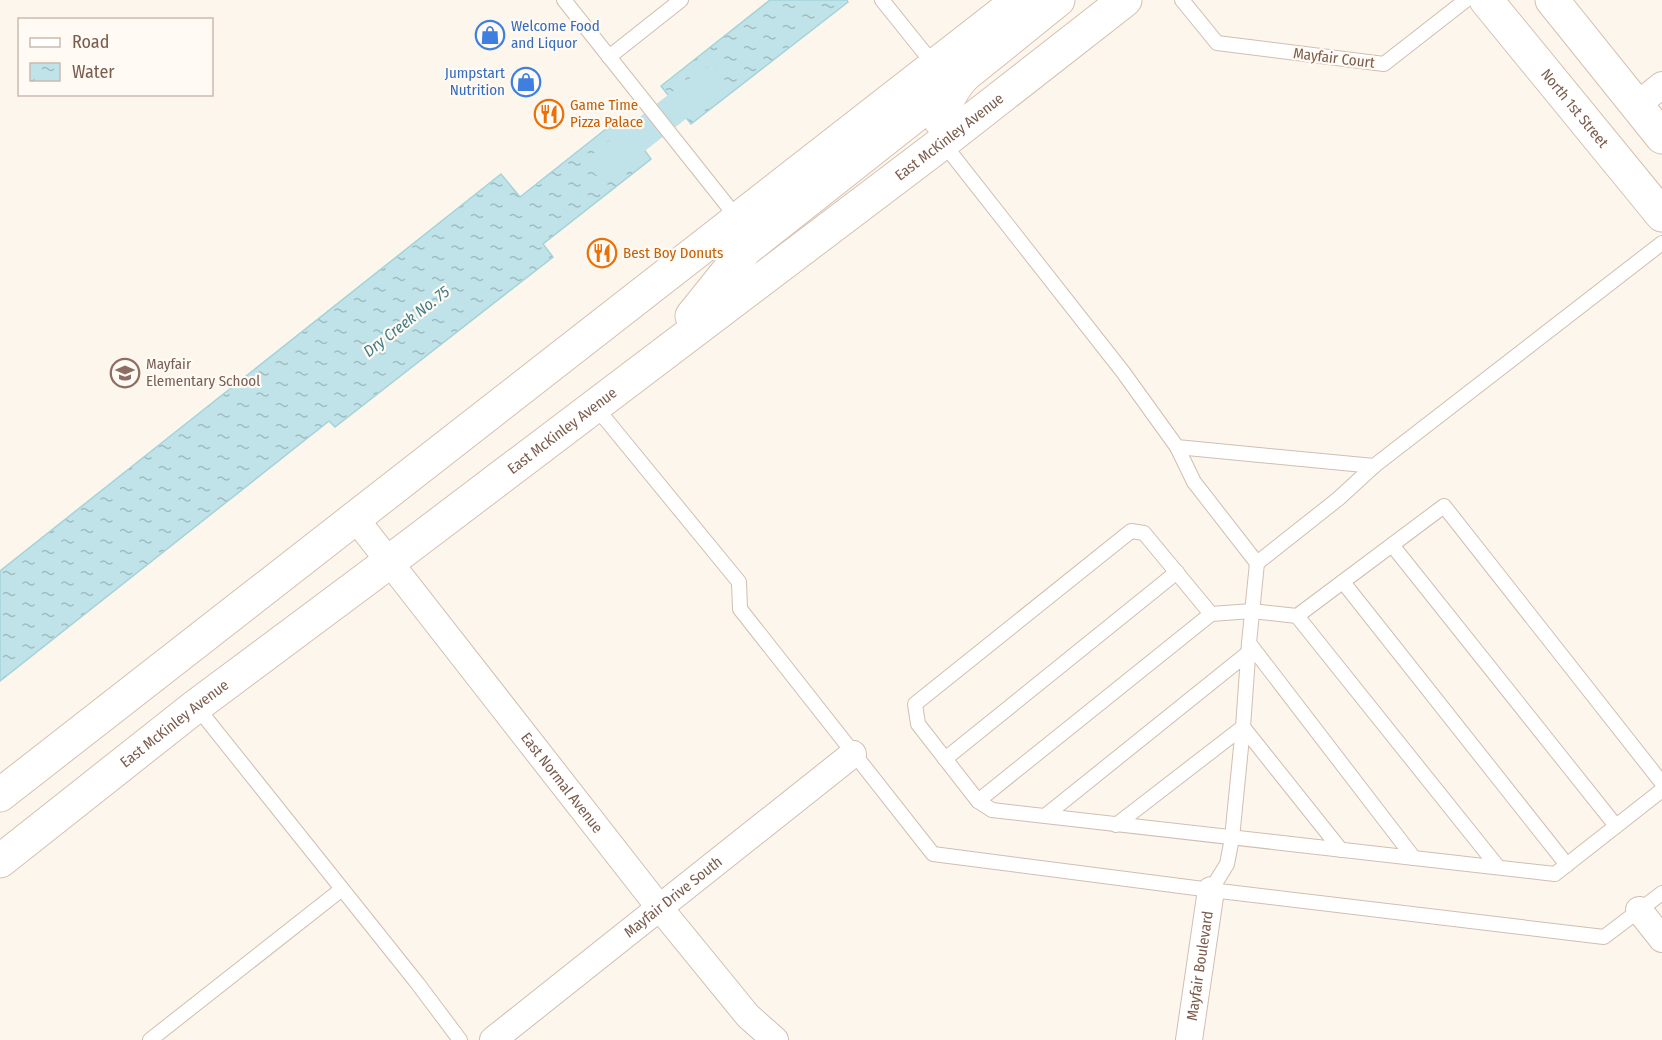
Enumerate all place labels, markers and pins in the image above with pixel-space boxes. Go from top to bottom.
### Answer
place label: Welcome Food and Liquor [511,17,600,52]
shop icon: Welcome Food and Liquor [474,19,506,51]
place label: Jumpstart Nutrition [445,64,505,99]
shop icon: Jumpstart Nutrition [510,66,542,98]
place label: Game Time Pizza Palace [570,96,643,131]
restaurant icon: Game Time Pizza Palace [533,98,565,130]
restaurant icon: Best Boy Donuts [586,237,618,269]
place label: Best Boy Donuts [623,244,723,262]
place label: Mayfair Elementary School [146,355,260,390]
school or university icon: Mayfair Elementary School [109,357,141,389]

